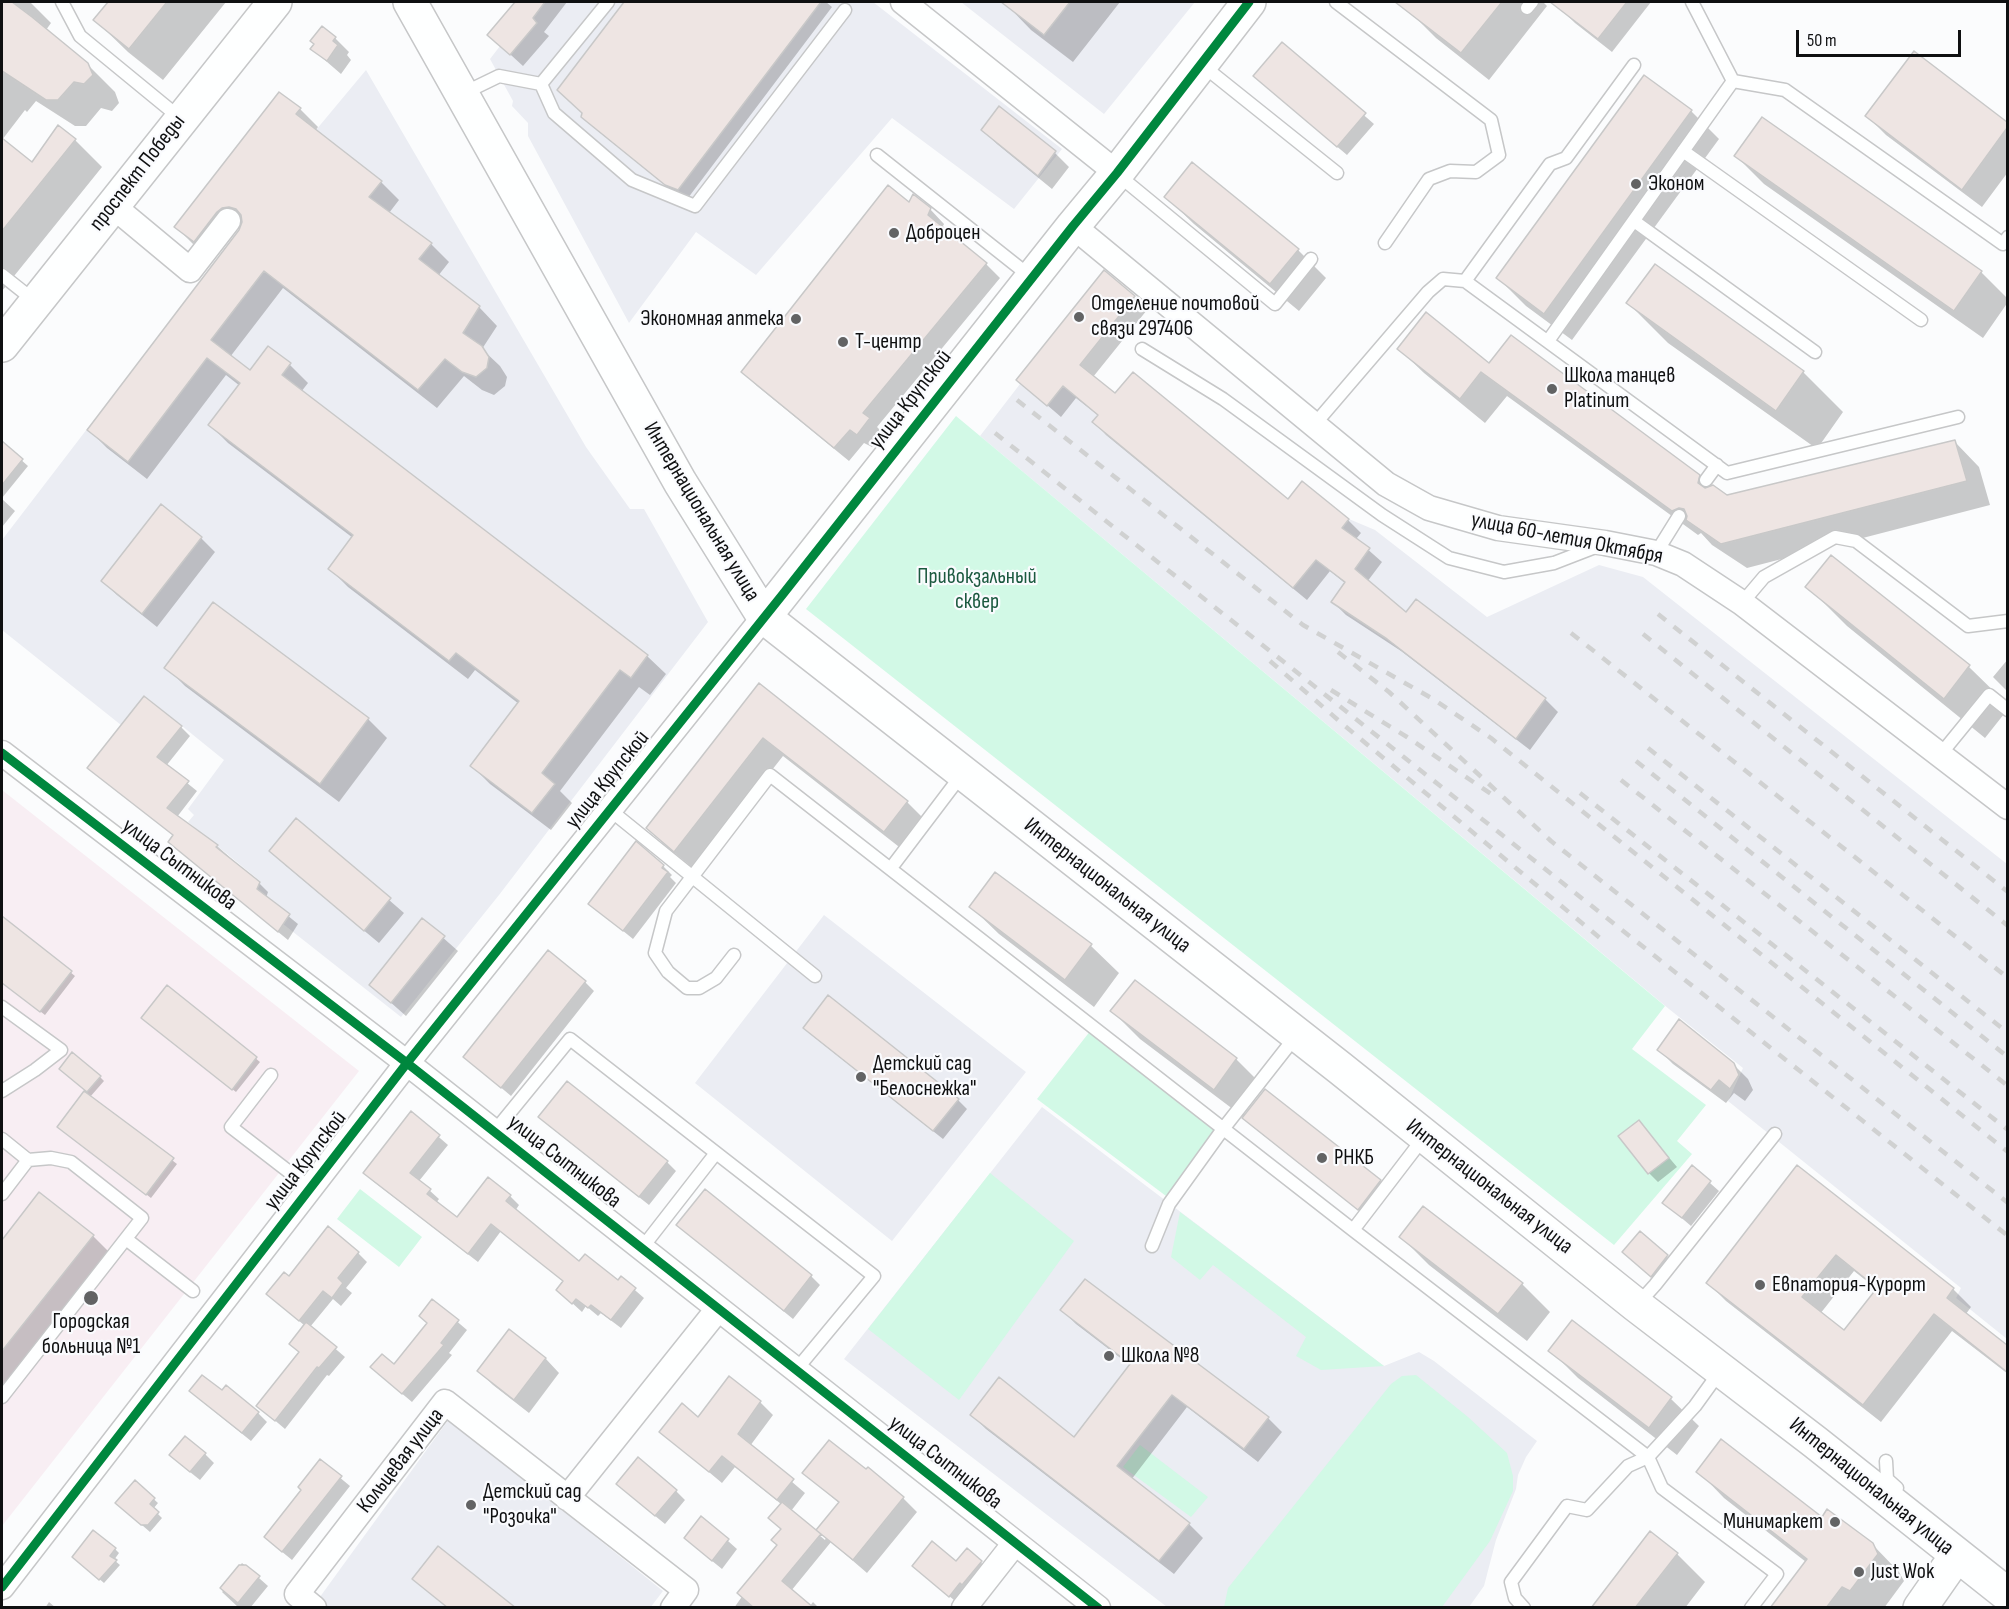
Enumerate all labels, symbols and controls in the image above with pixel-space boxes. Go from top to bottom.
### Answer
scale bar [1799,18,1964,56]
text: 50 m [1807,30,1837,51]
street label: проспект Победы [84,110,192,236]
place label: Эконом [1648,171,1704,197]
marker: Эконом [1629,177,1643,191]
place label: Доброцен [906,220,980,246]
marker: Доброцен [887,226,901,240]
place label: Отделение почтовой связи 297406 [1091,291,1259,342]
place label: Экономная аптека [640,306,784,332]
marker: Отделение почтовой связи 297406 [1072,310,1086,324]
marker: Экономная аптека [789,312,803,326]
place label: Т-центр [855,329,921,355]
marker: Т-центр [836,335,850,349]
street label: улица Крупской [864,345,958,455]
place label: Школа танцев Platinum [1564,363,1675,414]
marker: Школа танцев Platinum [1545,382,1559,396]
street label: Интернациональная улица [637,418,765,606]
street label: улица 60-летия Октября [1469,507,1665,571]
park label: Привокзальный сквер [917,564,1037,616]
street label: улица Крупской [561,726,655,834]
street label: улица Сытникова [116,813,242,917]
street label: Интернациональная улица [1018,813,1196,959]
place label: Детский сад "Белоснежка" [873,1051,976,1102]
marker: Детский сад "Белоснежка" [854,1070,868,1084]
street label: улица Крупской [259,1106,353,1216]
street label: улица Сытникова [502,1109,626,1215]
street label: Интернациональная улица [1400,1114,1578,1260]
place label: РНКБ [1334,1145,1374,1171]
marker: РНКБ [1315,1151,1329,1165]
place label: Евпатория-Курорт [1772,1272,1926,1298]
marker: Евпатория-Курорт [1753,1278,1767,1292]
marker: Городская больница №1 [82,1289,100,1307]
place label: Городская больница №1 [42,1309,140,1360]
place label: Школа №8 [1121,1343,1199,1369]
marker: Школа №8 [1102,1349,1116,1363]
street label: Кольцевая улица [352,1403,450,1519]
street label: улица Сытникова [883,1410,1007,1516]
street label: Интернациональная улица [1783,1412,1959,1562]
place label: Детский сад "Розочка" [483,1479,582,1530]
marker: Детский сад "Розочка" [464,1498,478,1512]
place label: Минимаркет [1723,1509,1823,1535]
marker: Минимаркет [1828,1515,1842,1529]
place label: Just Wok [1871,1559,1934,1585]
marker: Just Wok [1852,1565,1866,1579]

